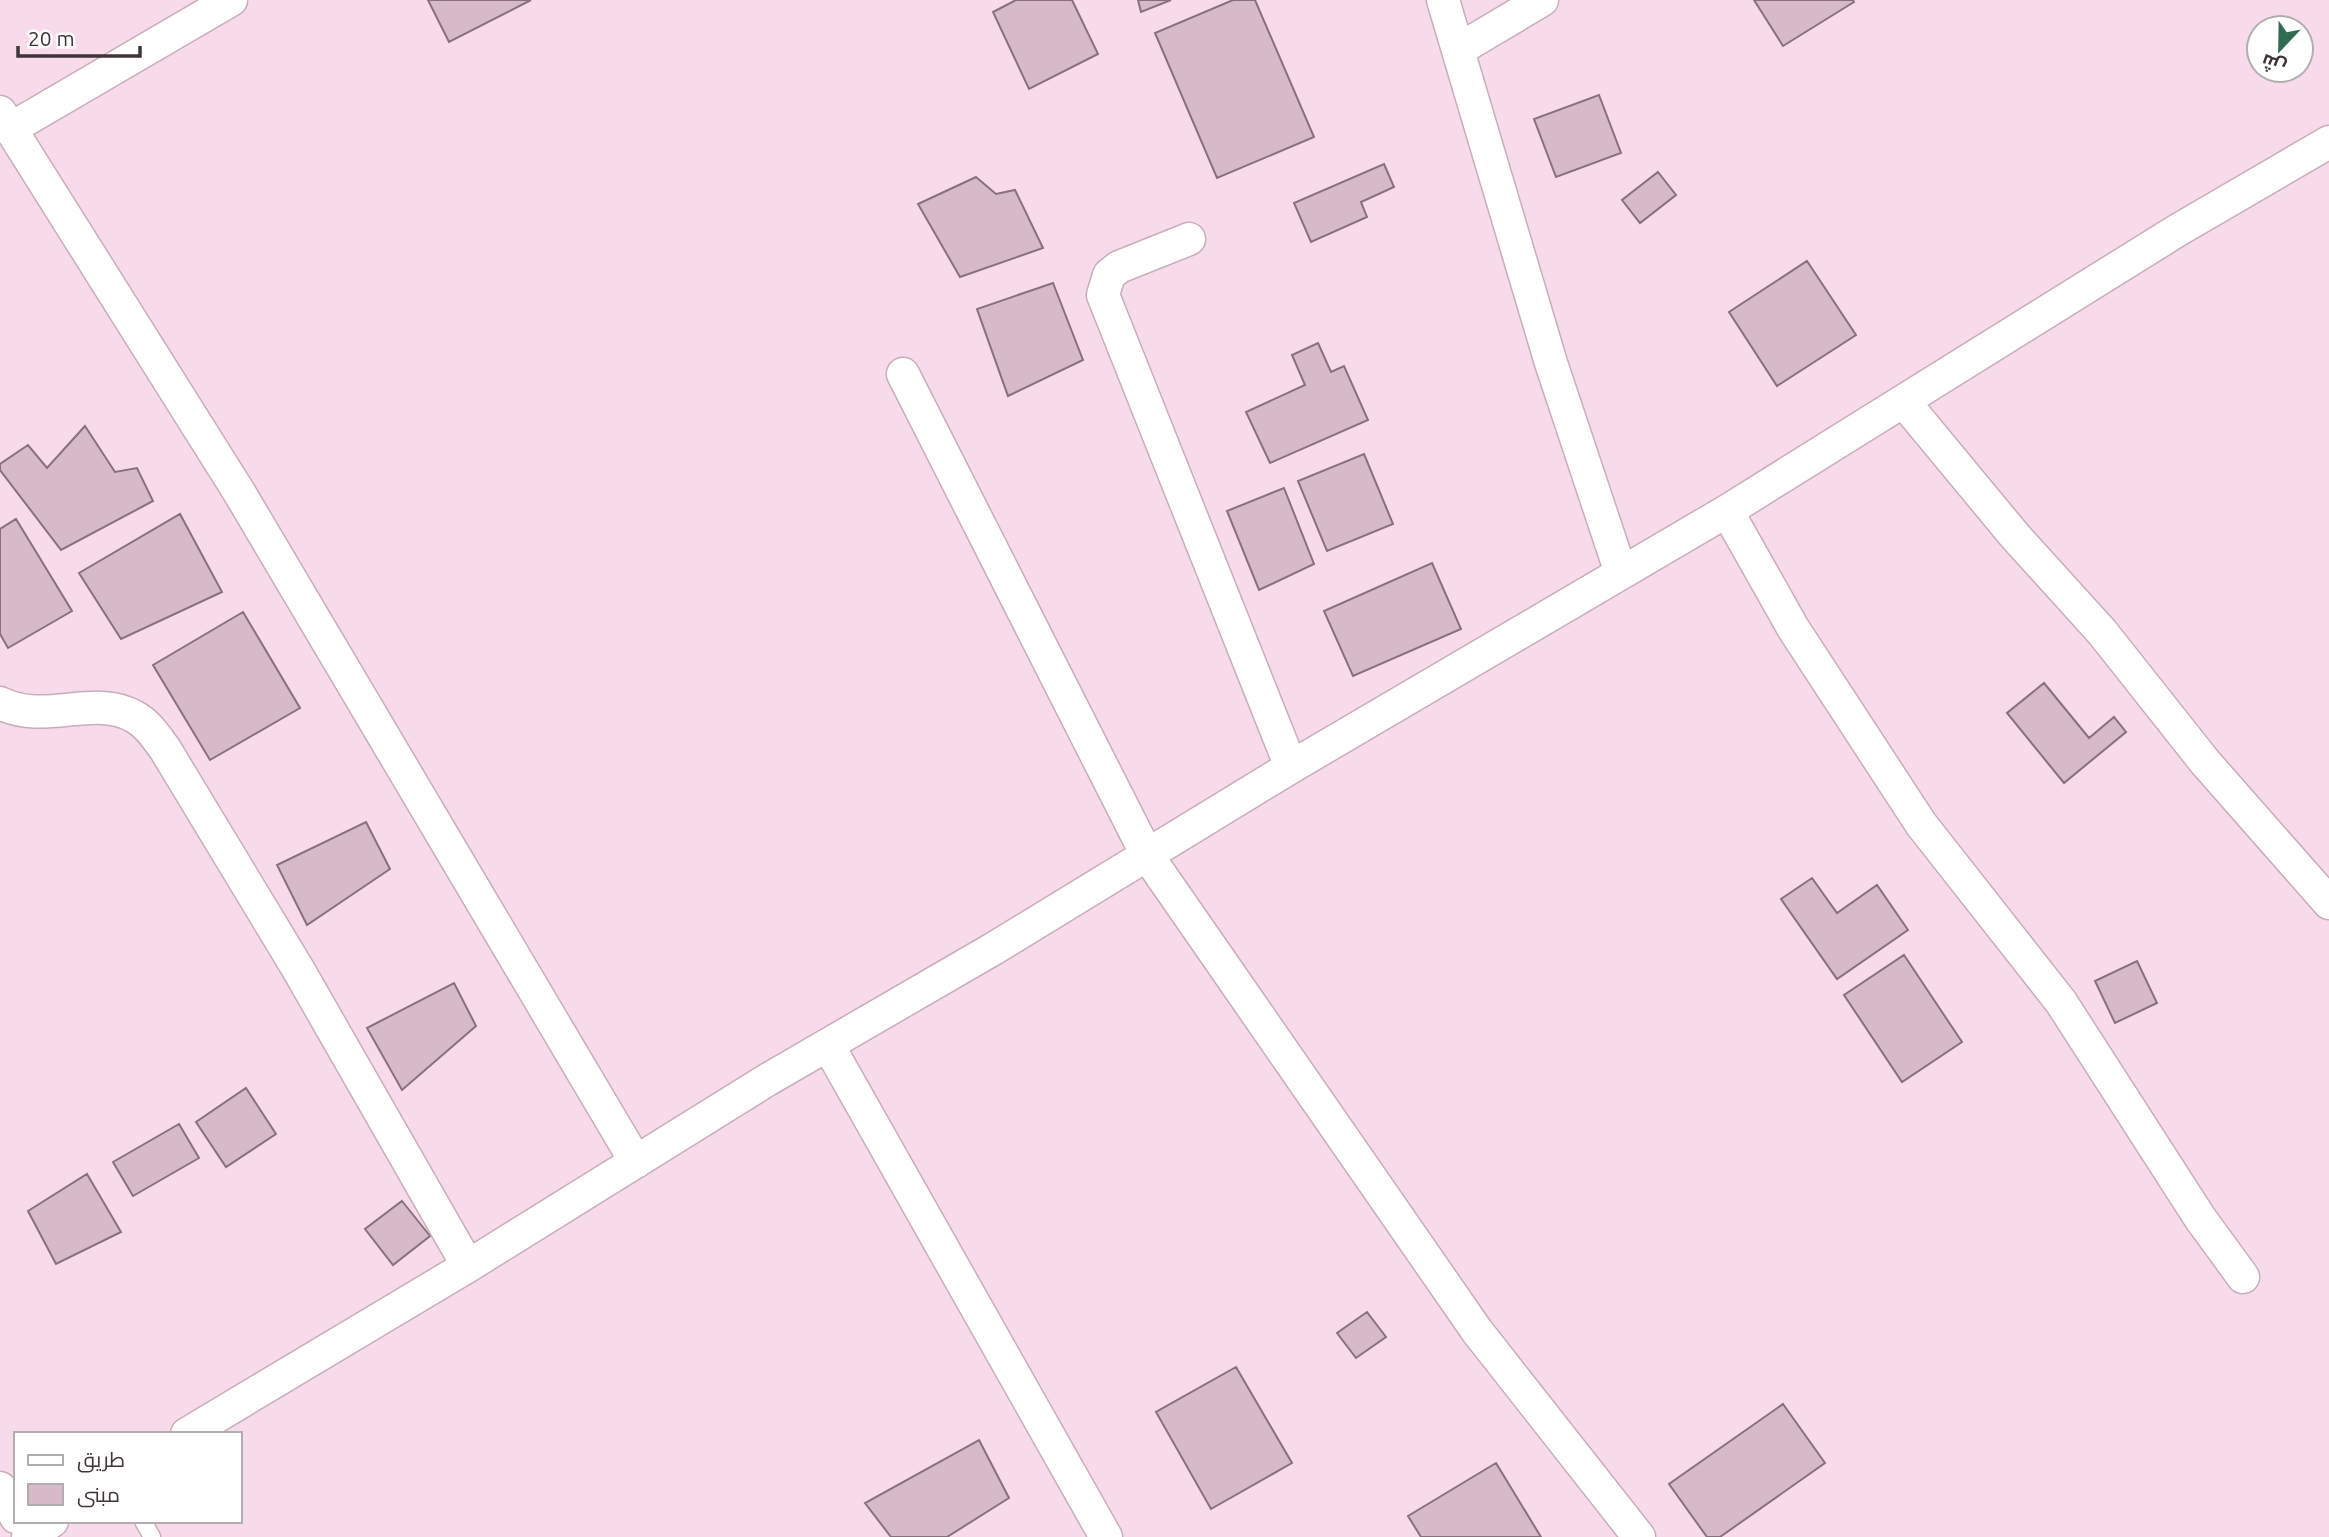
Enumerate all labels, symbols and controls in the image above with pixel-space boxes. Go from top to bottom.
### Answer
scale bar [18,14,140,58]
north arrow [2245,14,2315,84]
text: 20 m [28,26,75,50]
text: ش [2258,49,2289,80]
legend [14,1432,242,1523]
text: طريق [77,1447,125,1473]
text: مبنى [77,1482,120,1508]

